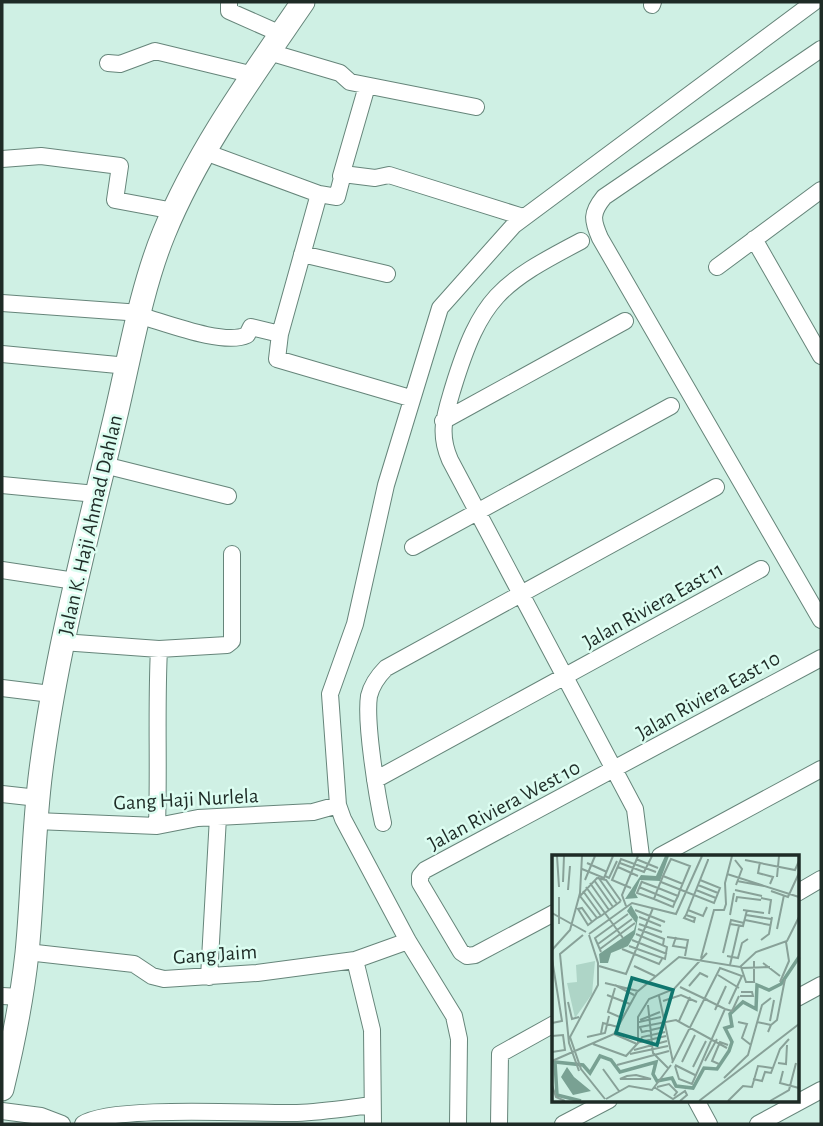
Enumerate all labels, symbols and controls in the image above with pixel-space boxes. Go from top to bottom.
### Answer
street label: Jalan K. Haji Ahmad Dahlan [55,413,126,637]
street label: Jalan Riviera East 11 [580,558,727,653]
street label: Jalan Riviera East 10 [633,647,784,744]
street label: Jalan Riviera West 10 [425,757,584,854]
street label: Gang Haji Nurlela [113,785,259,814]
inset map [552,855,798,1102]
street label: Gang Jaim [172,941,258,968]

